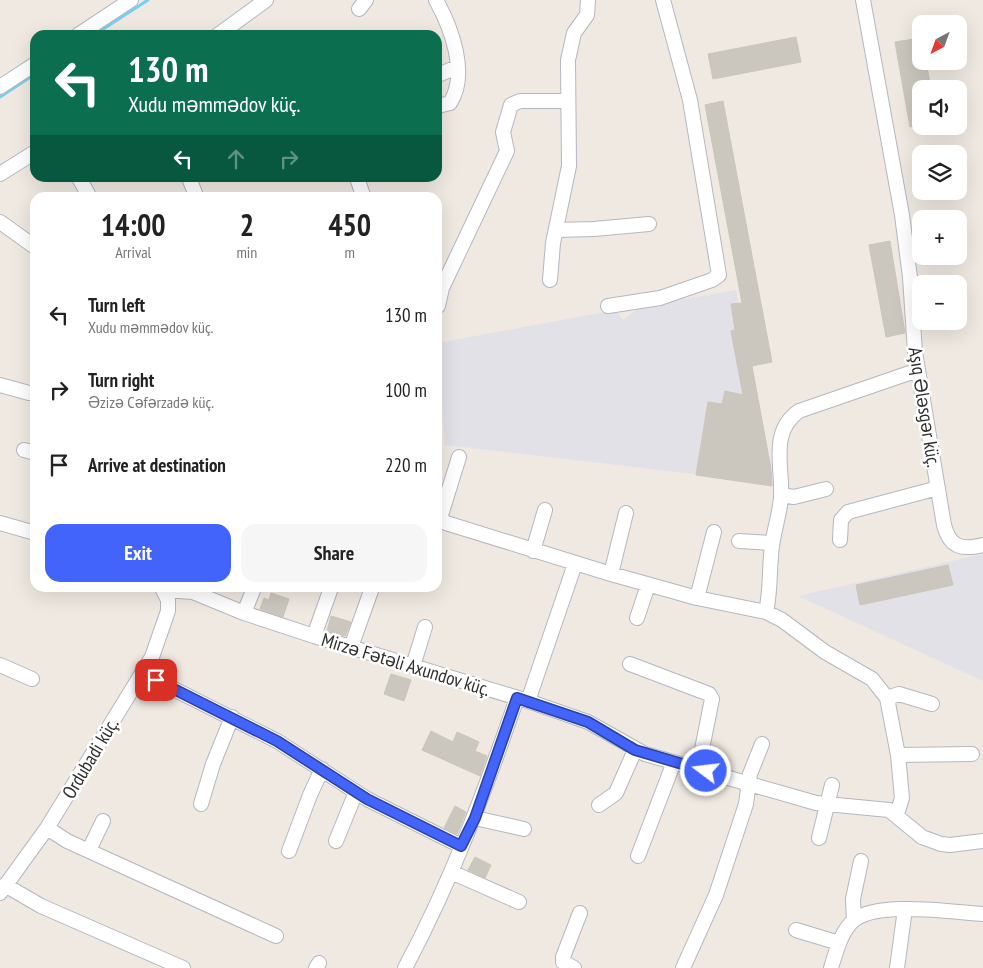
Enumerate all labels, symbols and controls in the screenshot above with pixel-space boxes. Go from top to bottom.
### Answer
north arrow [912,15,968,70]
map controls [912,15,967,330]
text: 130 m [128,46,209,92]
icon: left [45,50,110,115]
button: sound [912,80,967,135]
text: Xudu məmmədov küç. [128,90,300,118]
icon: left [169,145,197,173]
icon: ahead [222,145,250,173]
icon: right [275,145,303,173]
button: layers [912,145,967,200]
text: 14:00 [101,205,166,244]
text: 2 [240,205,254,244]
text: 450 [328,205,371,244]
button: + [912,210,967,265]
text: Arrival [115,242,151,262]
text: min [236,242,257,262]
text: m [344,242,355,262]
button: − [912,275,967,330]
text: Turn left [88,293,145,317]
icon: left [45,301,73,329]
text: 130 m [385,303,427,327]
text: Xudu məmmədov küç. [88,317,213,337]
street label: Aşıq Ələsgər küç. [904,345,946,469]
text: Turn right [88,368,154,392]
icon: right [45,376,73,404]
text: 100 m [385,378,427,402]
text: Əzizə Cəfərzadə küç. [88,392,214,412]
icon: arrive [45,451,73,479]
text: Arrive at destination [88,453,226,477]
text: 220 m [385,453,427,477]
button: Exit [45,524,231,582]
button: Share [241,524,427,582]
street label: Mirzə Fətəli Axundov küç. [319,627,493,701]
pin [135,659,177,701]
icon: arrive [142,666,170,694]
street label: Ordubadi küç. [57,713,123,803]
position arrow [679,744,731,796]

